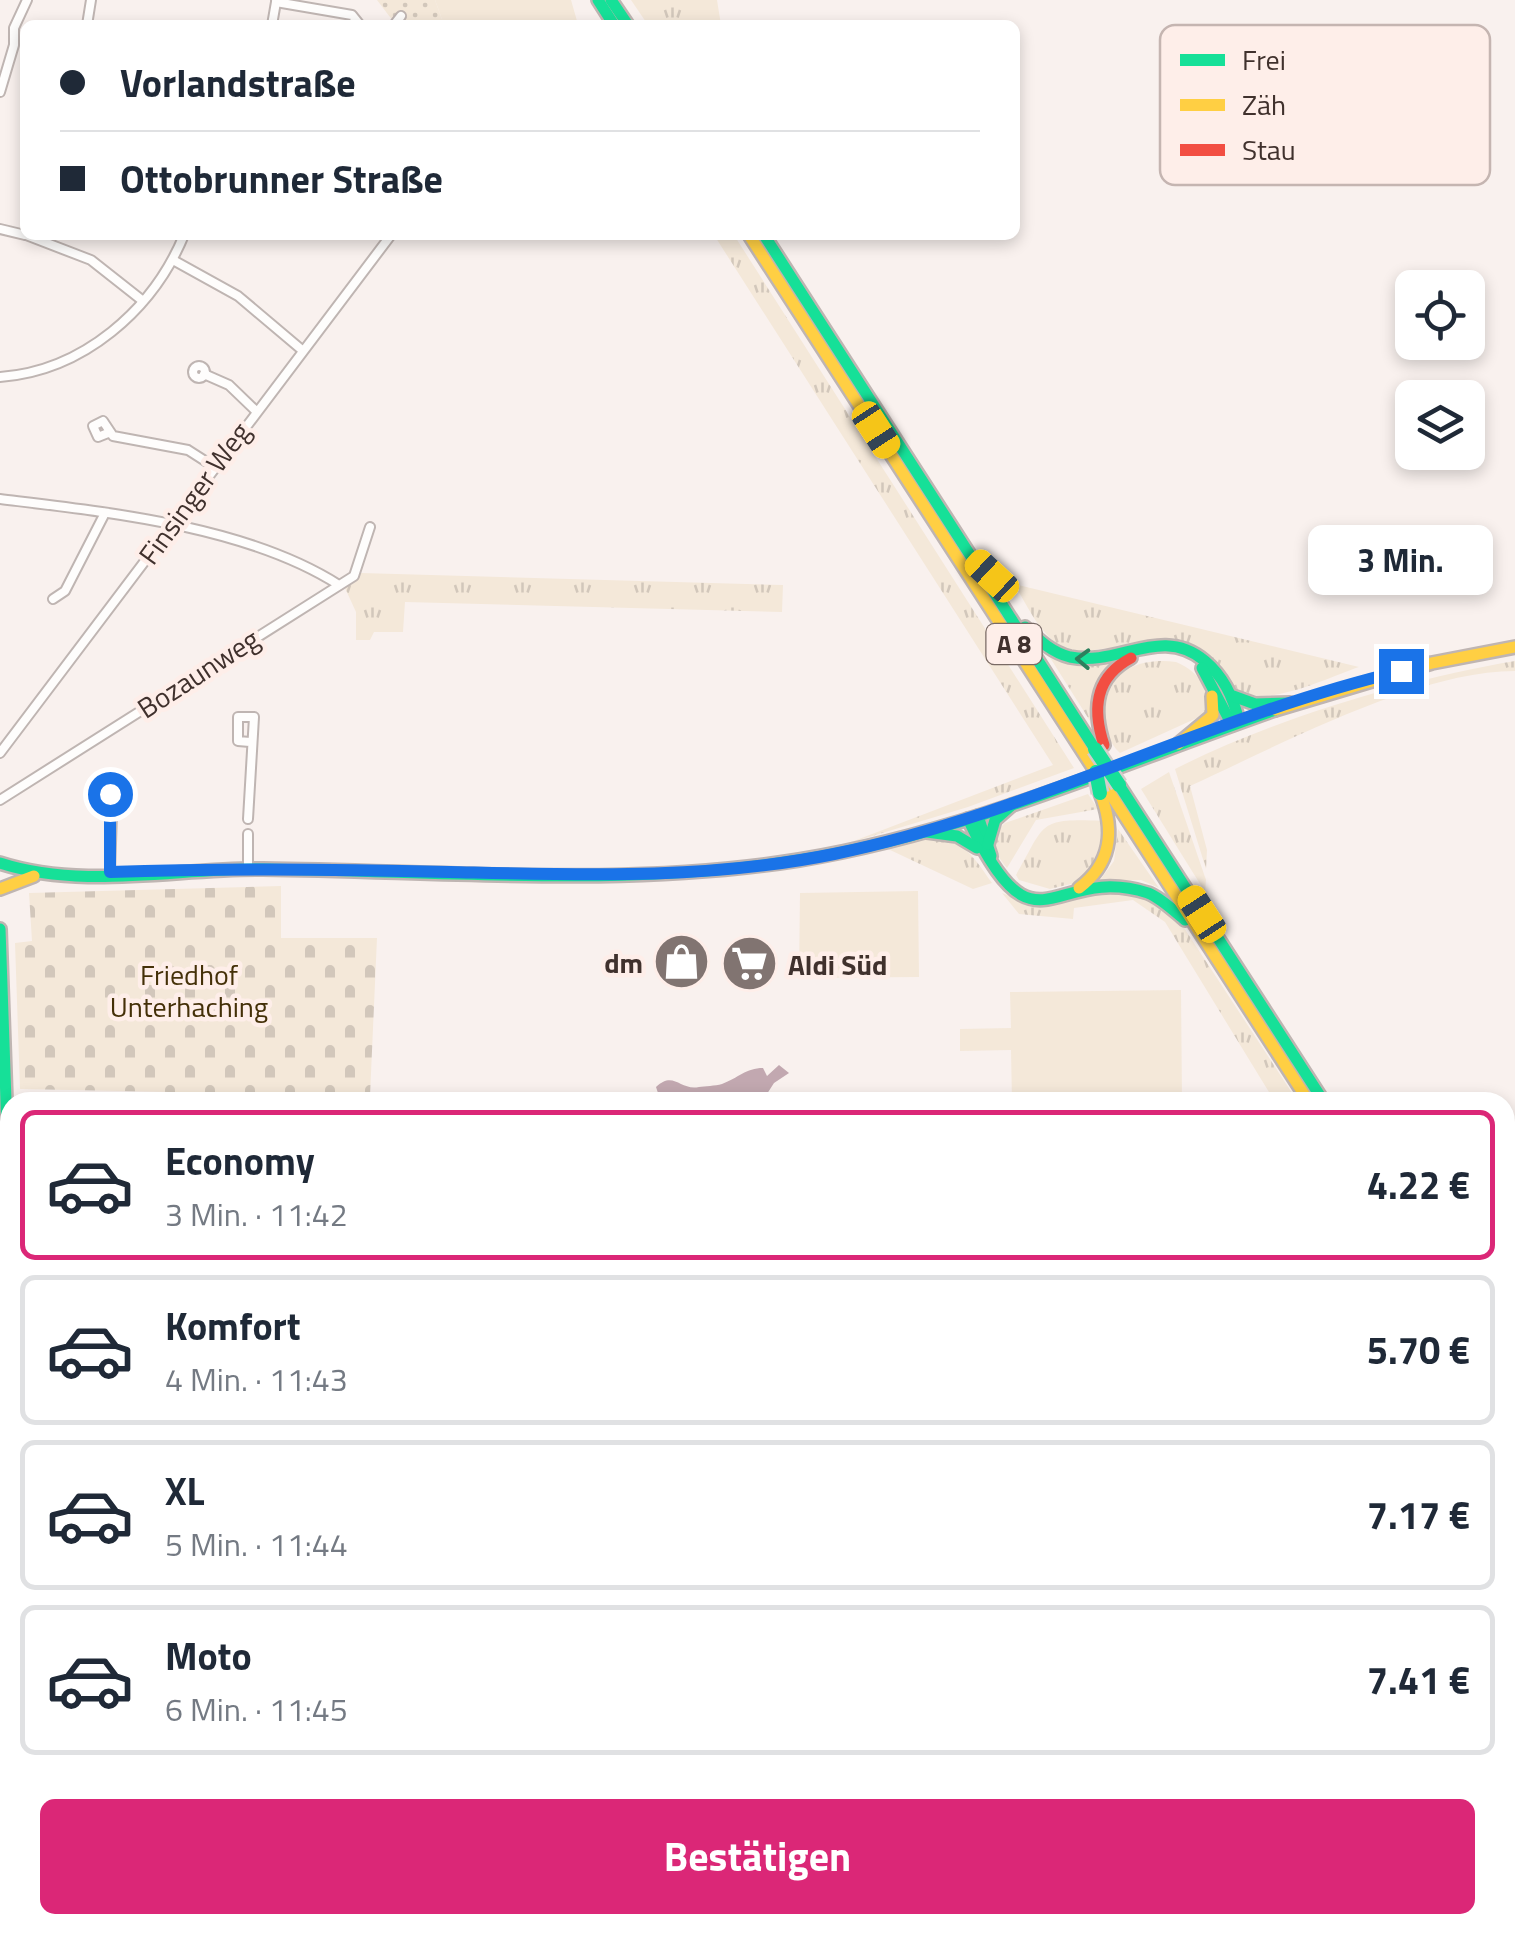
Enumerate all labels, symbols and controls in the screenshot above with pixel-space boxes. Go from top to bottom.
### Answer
legend [1160,25,1490,185]
text: Frei [1242,38,1286,81]
text: Vorlandstraße [120,54,356,112]
text: Zäh [1242,83,1286,126]
text: Stau [1242,128,1296,171]
text: Ottobrunner Straße [120,150,443,208]
map controls [1395,270,1485,470]
button: locate [1395,270,1485,360]
button: layers [1395,380,1485,470]
car [847,397,905,463]
street label: Finsinger Weg [127,413,261,573]
callout: 3 Min. [1308,526,1494,596]
text: 3 Min. [1357,536,1444,584]
car [960,545,1024,607]
street label: Bozaunweg [128,617,268,729]
road number: A 8 [986,624,1042,664]
one-way arrow [1074,648,1090,669]
route end [1379,649,1424,694]
route start [88,772,133,817]
car [1173,881,1231,947]
shop icon: dm [652,932,712,992]
supermarket icon: Aldi Süd [719,934,779,994]
place label: dm [604,941,643,984]
place label: Aldi Süd [788,943,887,986]
park label: Friedhof Unterhaching [110,953,268,1028]
text: Economy [165,1132,315,1190]
icon: car [45,1140,135,1230]
text: 4.22 € [1367,1156,1470,1214]
text: 3 Min. · 11:42 [165,1190,348,1238]
text: Komfort [165,1297,301,1355]
icon: car [45,1305,135,1395]
text: 5.70 € [1367,1321,1470,1379]
text: 4 Min. · 11:43 [165,1355,348,1403]
text: XL [165,1462,205,1520]
icon: car [45,1470,135,1560]
text: 7.17 € [1367,1486,1470,1544]
text: 5 Min. · 11:44 [165,1520,348,1568]
text: Moto [165,1627,252,1685]
icon: car [45,1635,135,1725]
text: 7.41 € [1367,1651,1470,1709]
text: 6 Min. · 11:45 [165,1685,348,1733]
button: Bestätigen [40,1799,1475,1914]

